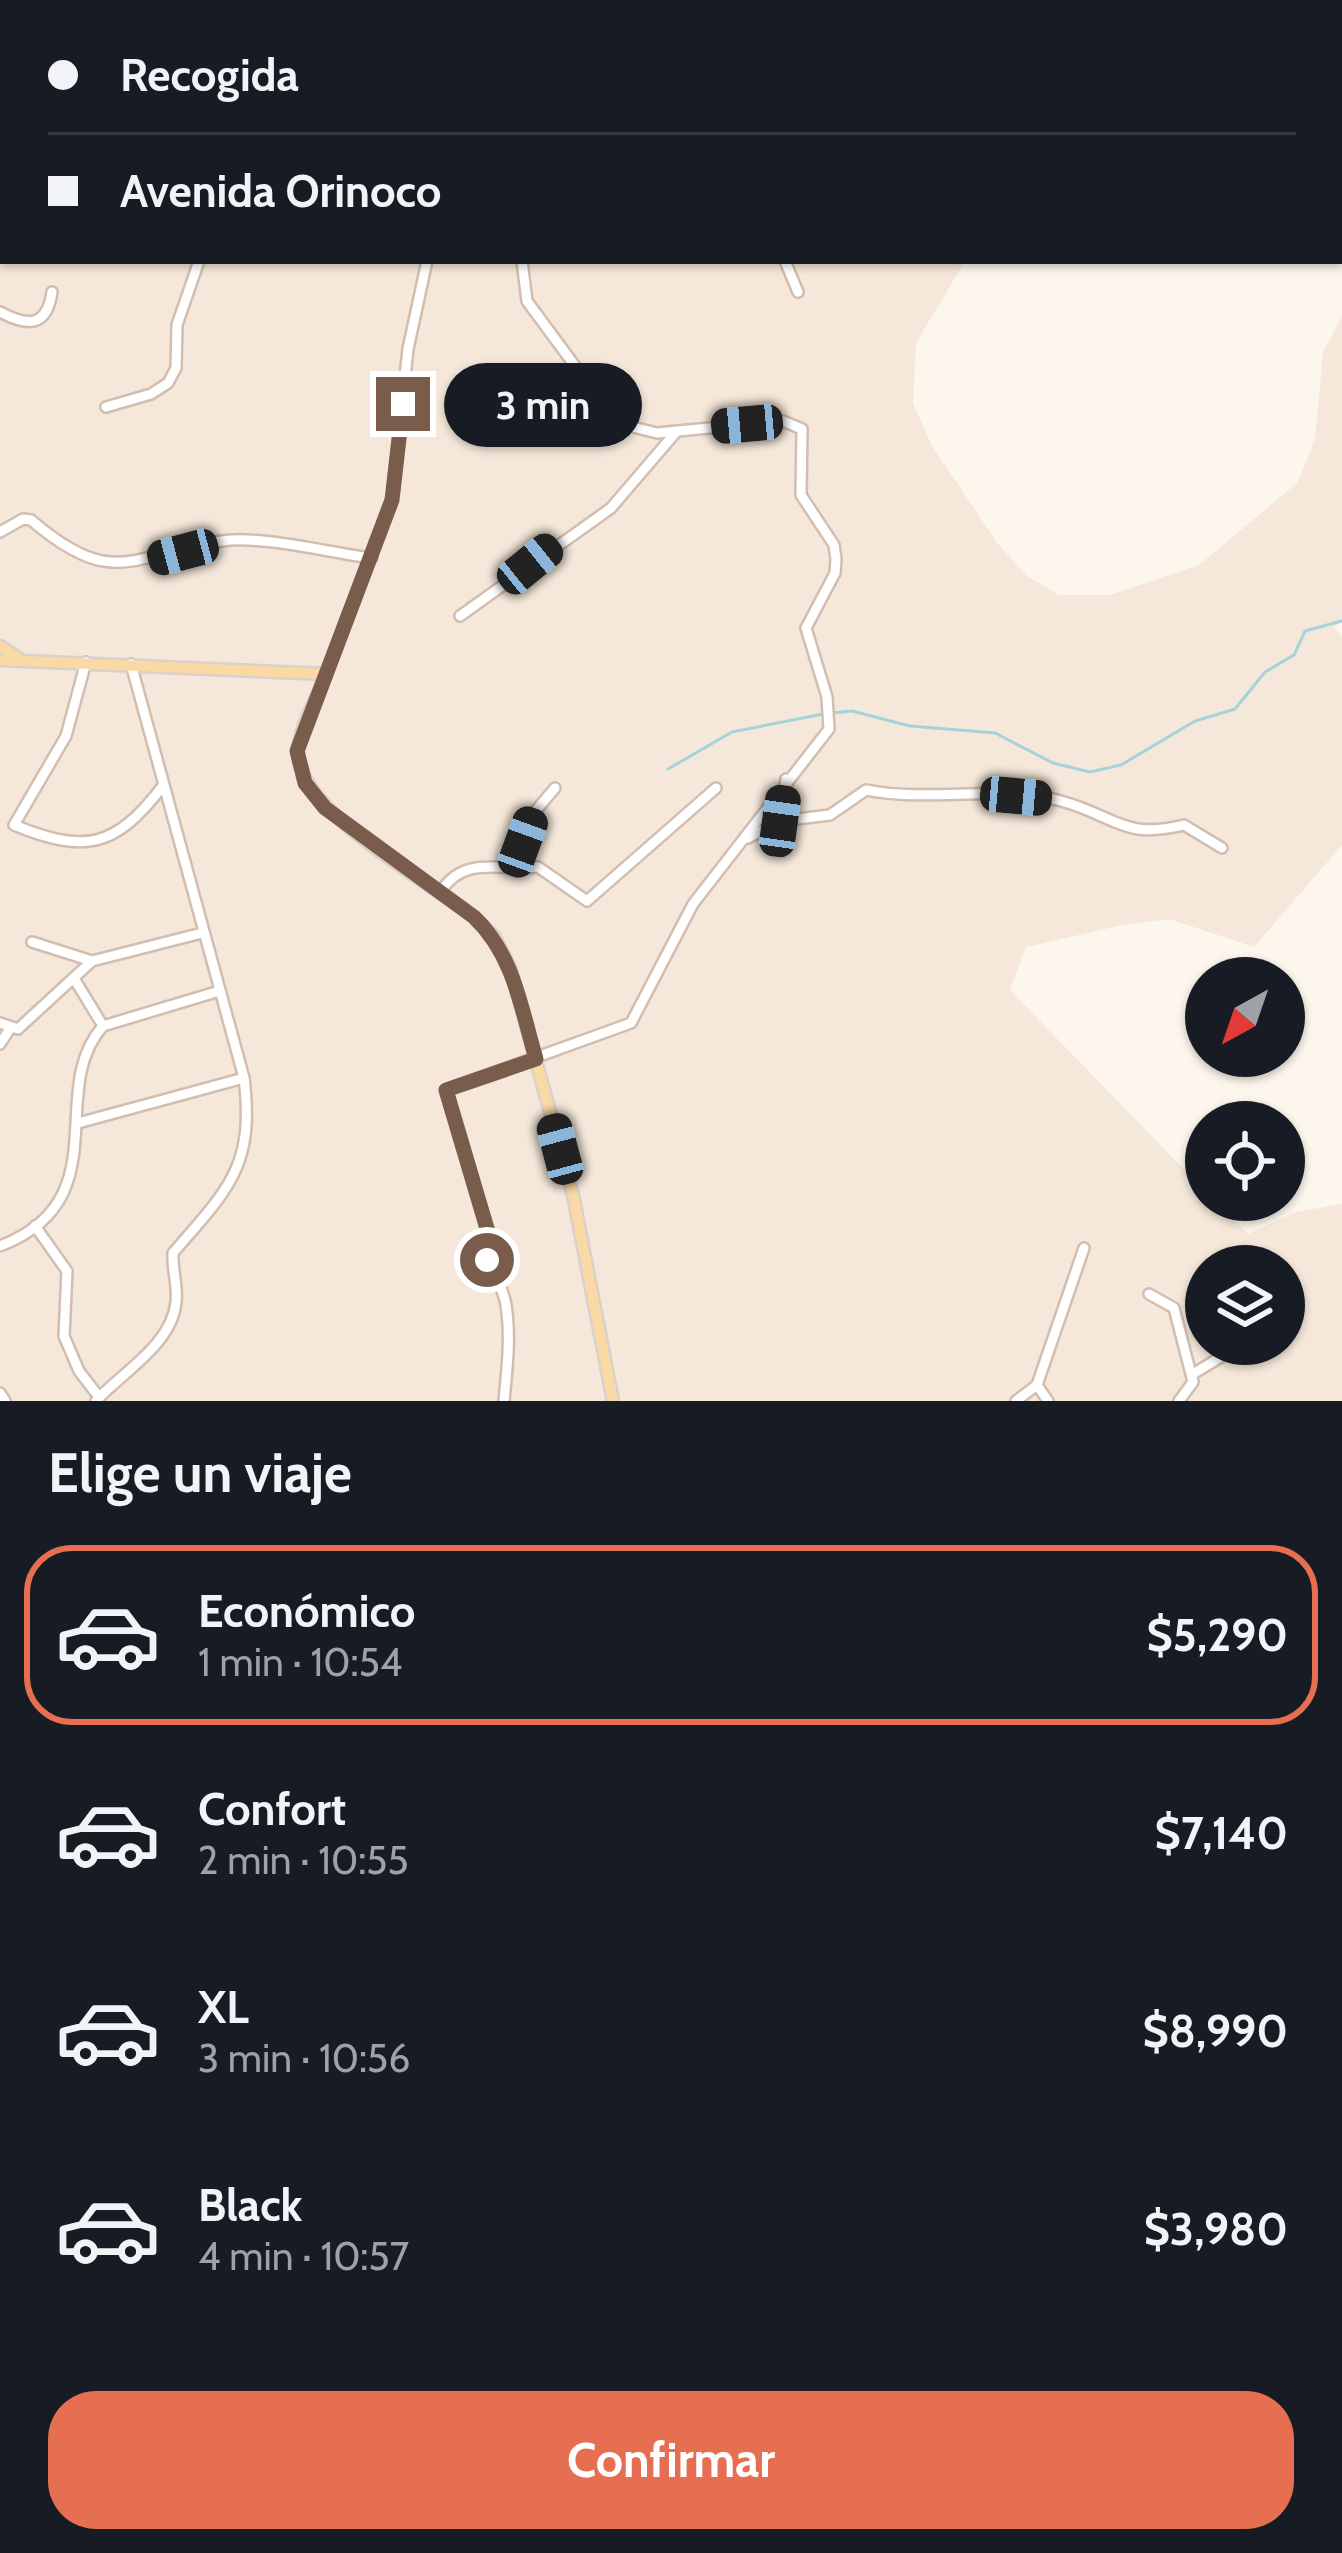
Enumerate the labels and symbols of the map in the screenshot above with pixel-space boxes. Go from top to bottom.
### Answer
callout: 3 min [445,362,643,446]
route end [376,377,430,431]
car [710,403,784,445]
car [144,525,222,579]
car [491,527,569,601]
car [979,775,1053,817]
car [757,783,803,859]
car [494,802,552,882]
north arrow [1185,957,1305,1077]
car [533,1110,587,1188]
route start [460,1233,514,1287]

